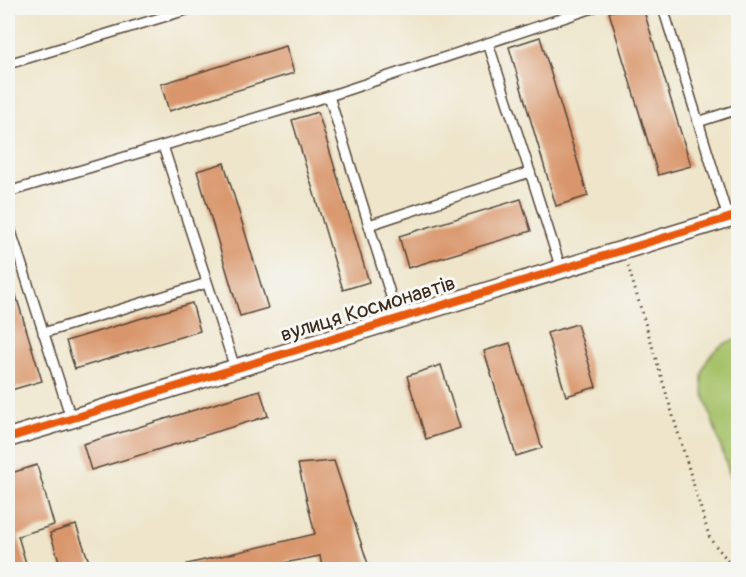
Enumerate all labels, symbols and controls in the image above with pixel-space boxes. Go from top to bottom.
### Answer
street label: вулиця Космонавтів [277,270,459,348]

